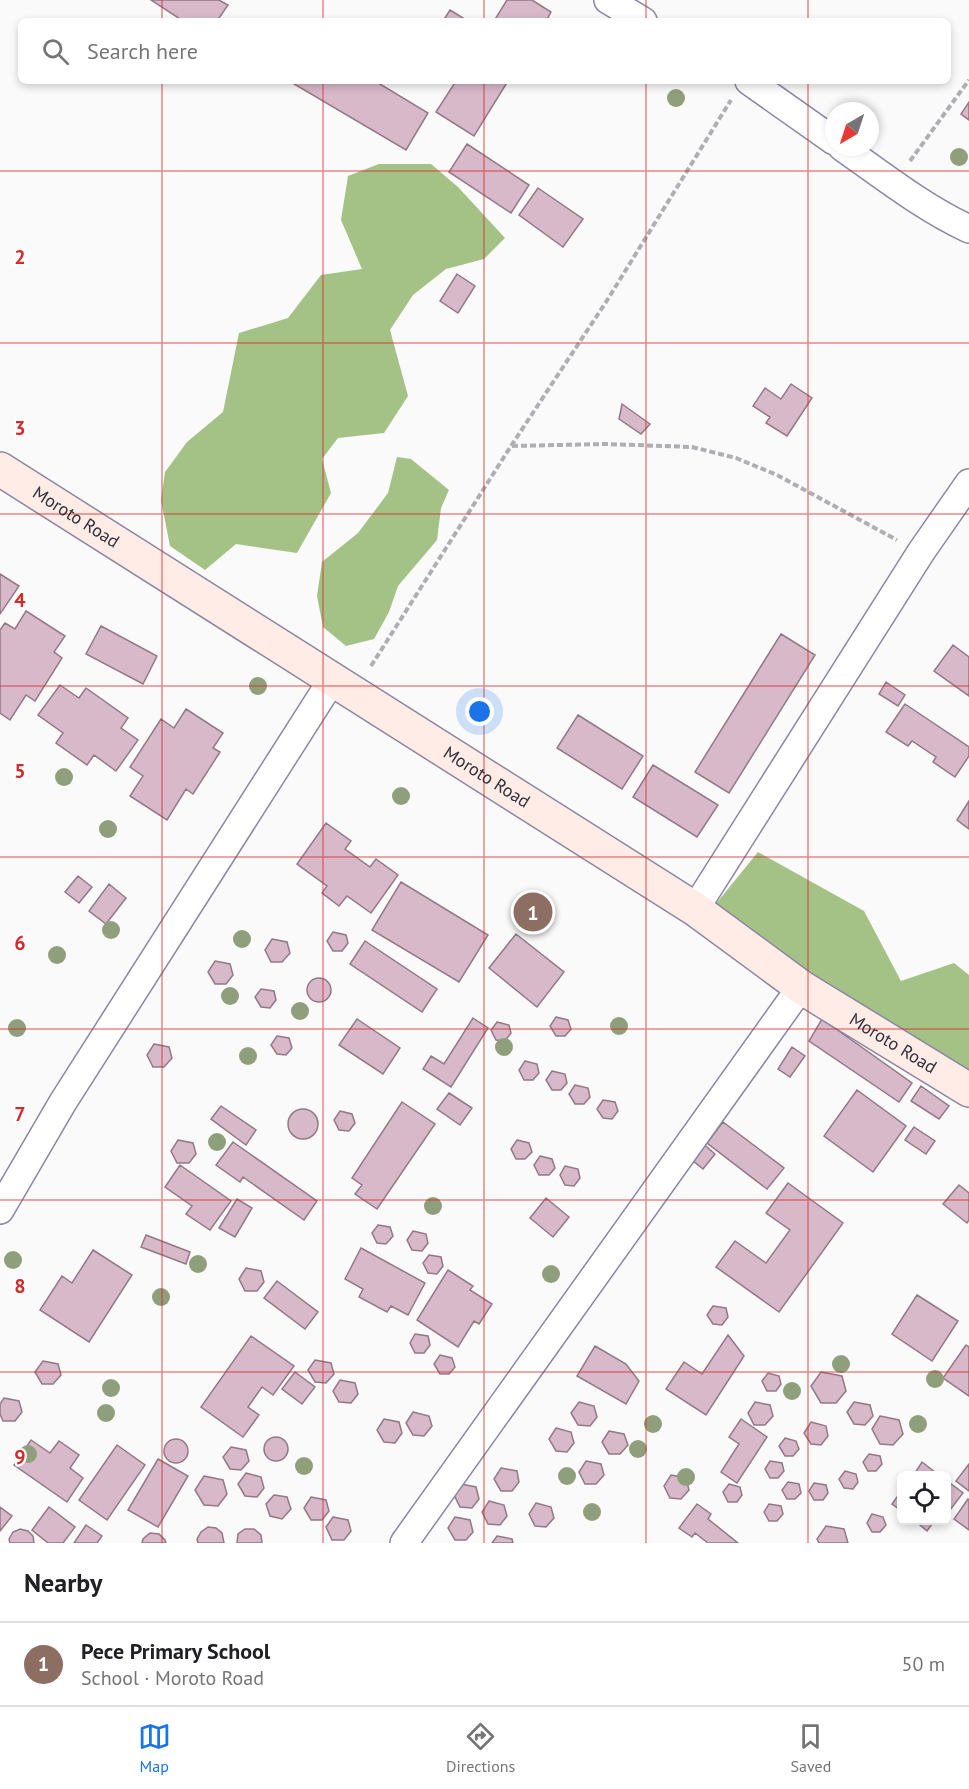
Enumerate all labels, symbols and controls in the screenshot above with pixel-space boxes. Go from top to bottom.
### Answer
search box [18,18,951,84]
icon: search [39,35,72,68]
text: Search here [87,37,198,65]
north arrow [825,102,879,156]
text: 2 [14,244,26,270]
text: 3 [14,415,26,441]
street label: Moroto Road [29,481,124,553]
text: 4 [14,587,26,613]
your location [465,697,494,726]
street label: Moroto Road [439,741,535,813]
text: 5 [14,758,26,784]
pin: 1 [514,890,552,934]
text: 6 [14,930,26,956]
street label: Moroto Road [845,1007,941,1078]
text: 7 [14,1101,26,1127]
text: 8 [14,1273,26,1299]
text: 9 [14,1444,26,1470]
map controls [897,1471,951,1525]
button: locate [897,1471,951,1525]
text: Nearby [24,1566,102,1599]
text: Pece Primary School [81,1637,270,1665]
text: 1 [38,1651,49,1677]
text: 50 m [902,1651,945,1677]
text: School · Moroto Road [81,1665,264,1691]
tab: Map [138,1720,171,1776]
tab: Directions [446,1720,515,1776]
tab: Saved [791,1720,831,1776]

